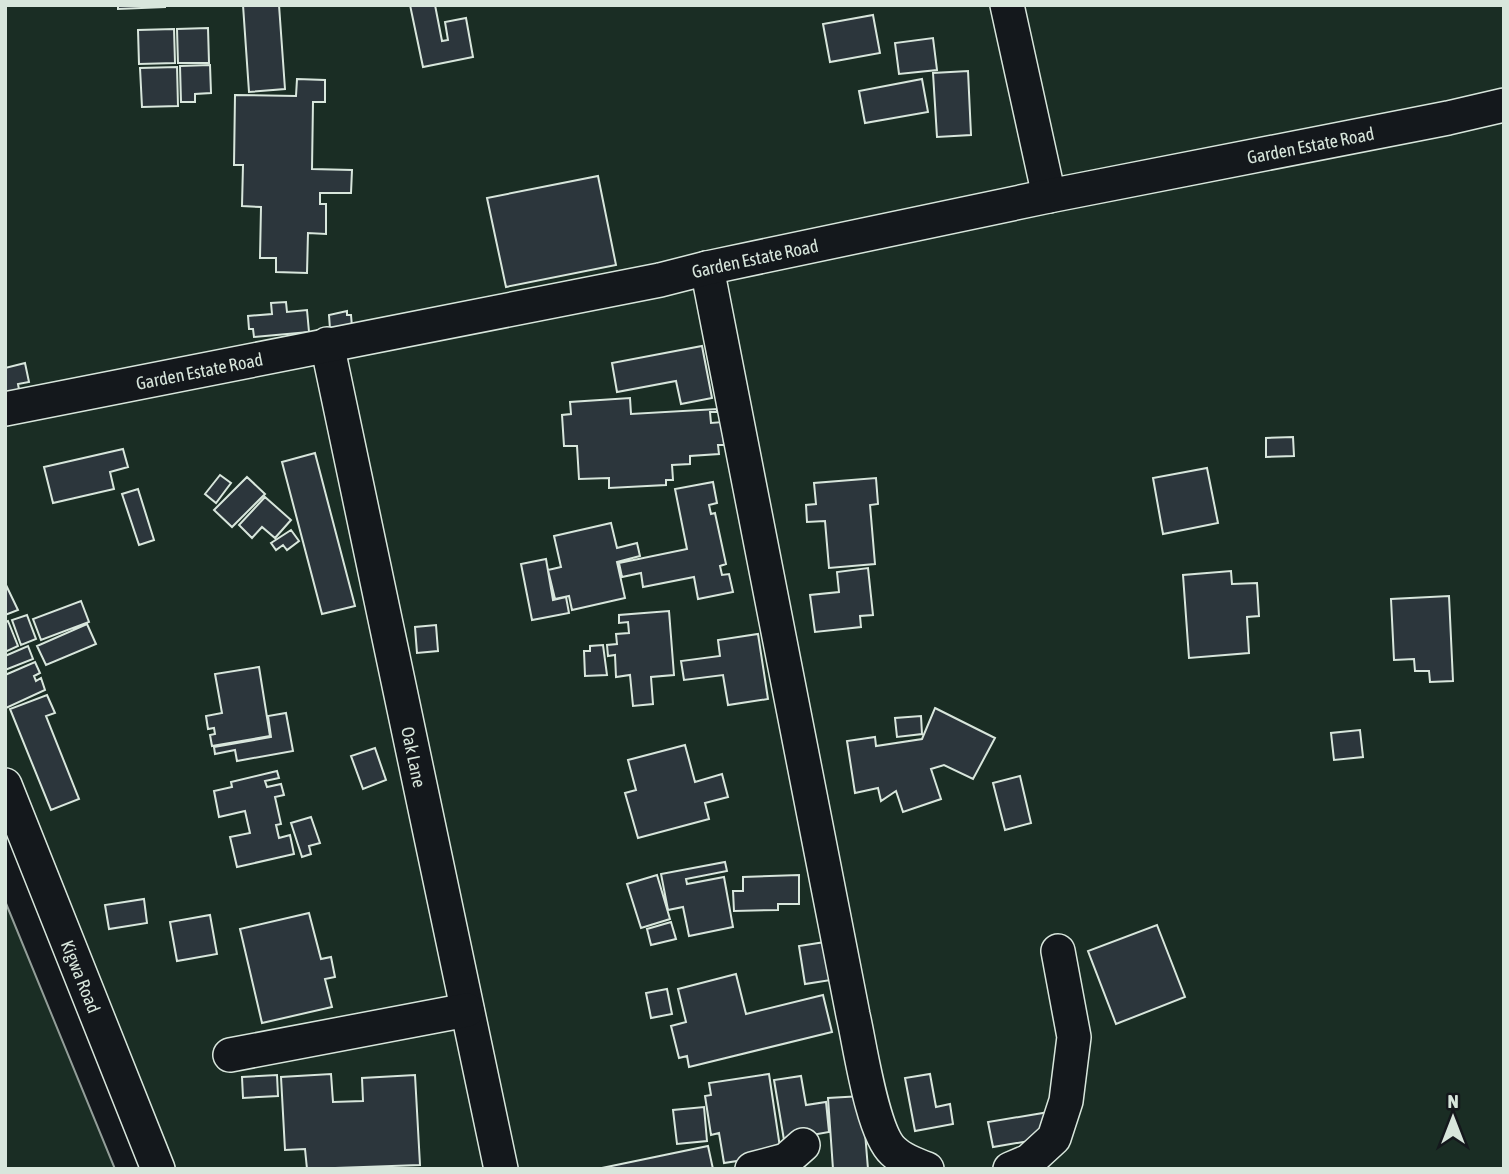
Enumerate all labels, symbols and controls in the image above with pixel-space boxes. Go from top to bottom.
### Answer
street label: Garden Estate Road [1245,122,1376,168]
street label: Garden Estate Road [689,234,820,282]
street label: Garden Estate Road [134,348,264,393]
street label: Oak Lane [397,725,431,789]
street label: Kigwa Road [57,937,105,1016]
north arrow [1418,1083,1488,1153]
text: N [1447,1090,1459,1112]

